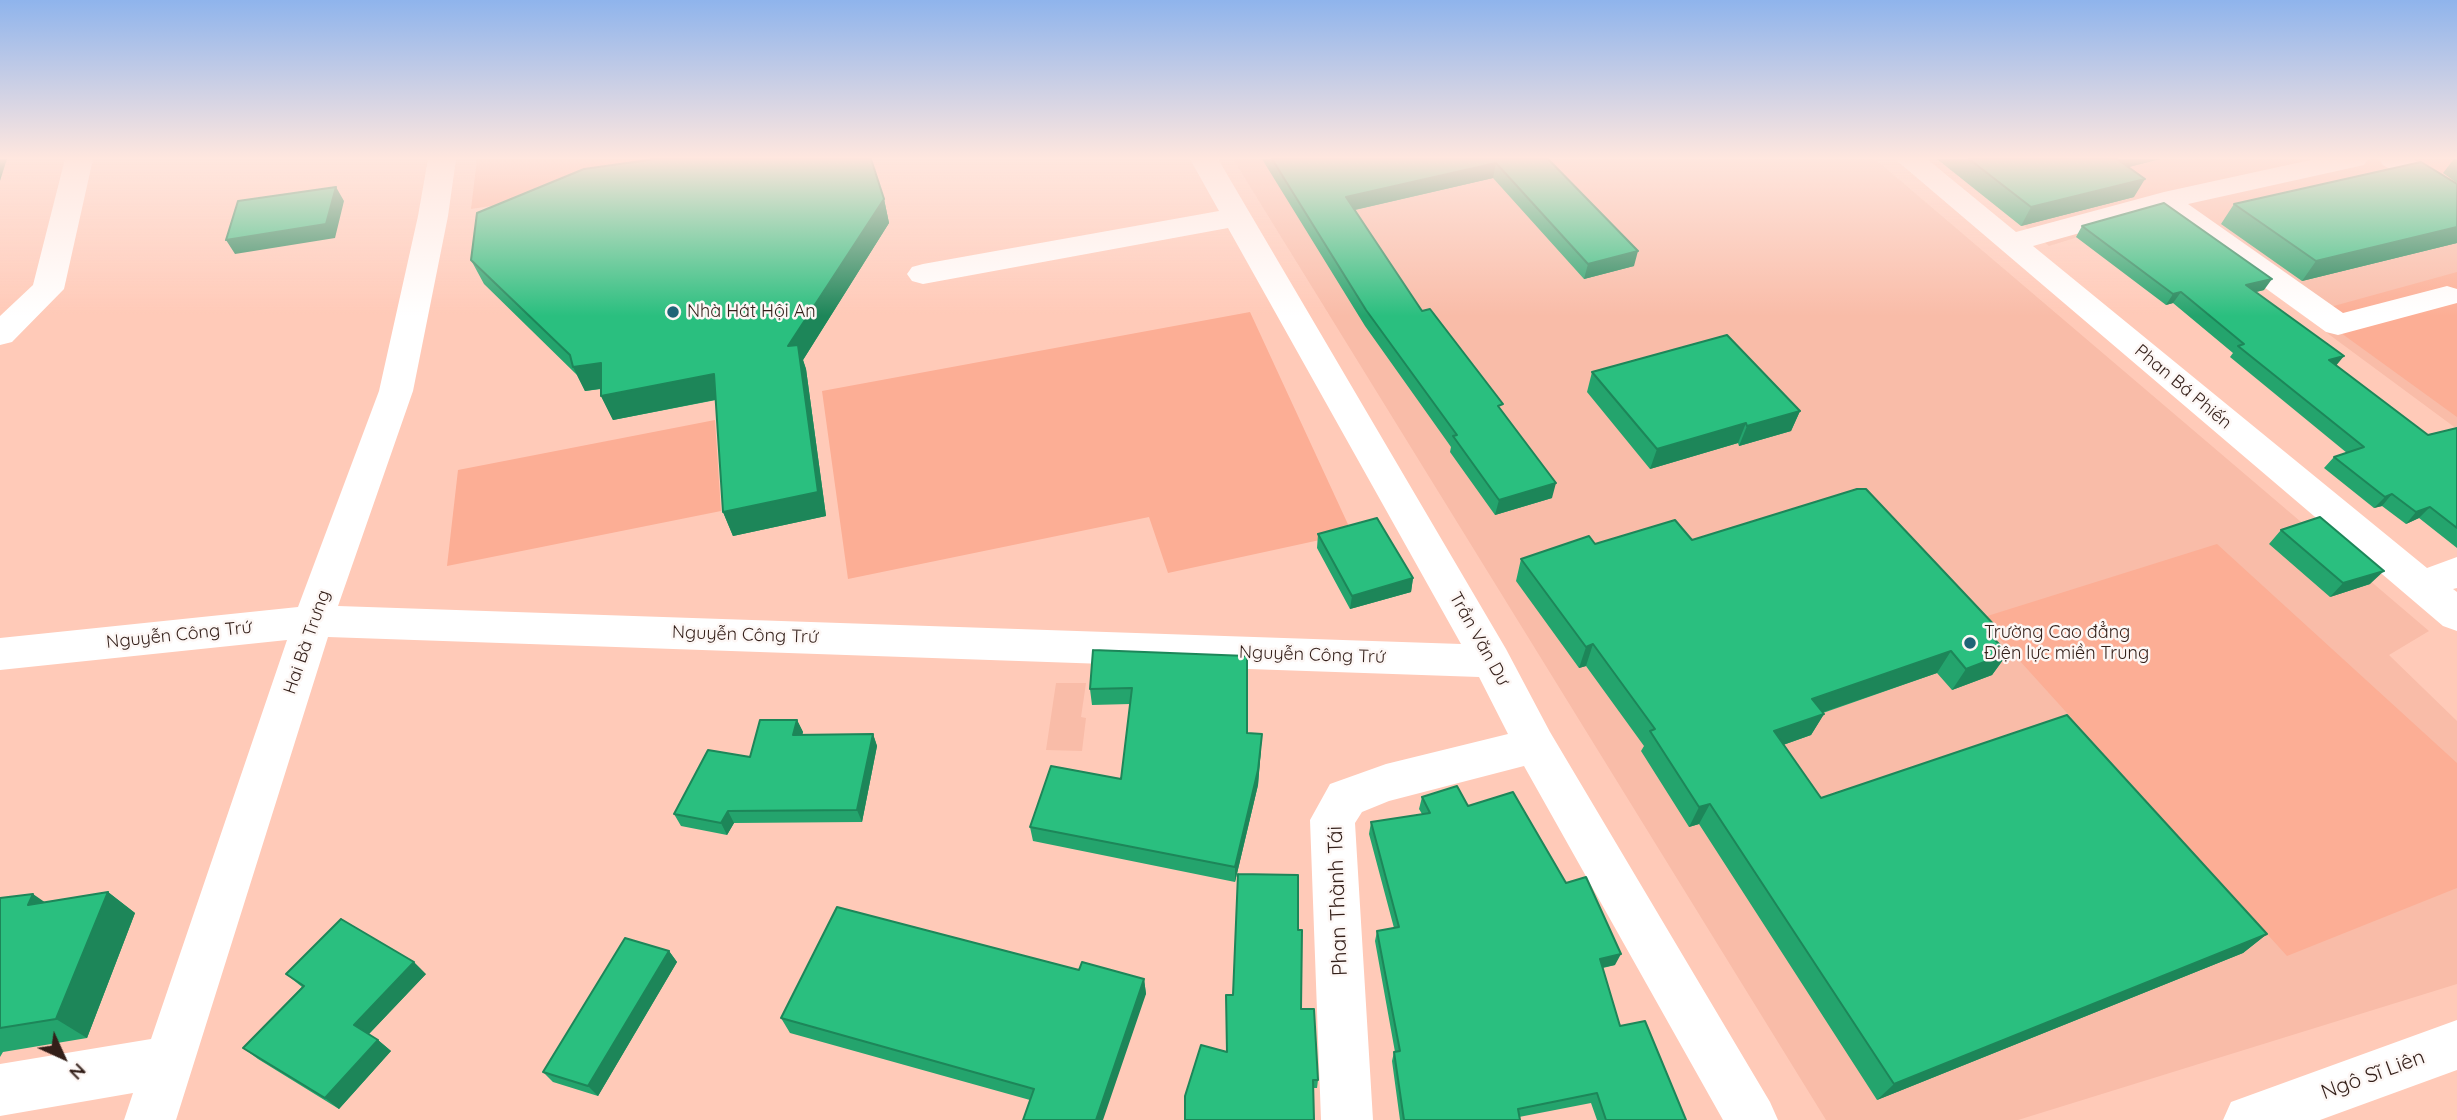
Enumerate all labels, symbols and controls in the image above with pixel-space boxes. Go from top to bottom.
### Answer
place label: Nhà Hát Hội An [687,301,816,323]
marker: Nhà Hát Hội An [665,304,681,320]
street label: Phan Bá Phiến [2130,340,2236,434]
street label: Hai Bà Trưng [279,587,335,697]
street label: Trần Văn Dư [1444,588,1514,690]
street label: Nguyễn Công Trứ [105,617,253,653]
street label: Nguyễn Công Trứ [672,622,818,648]
place label: Trường Cao đẳng Điện lực miền Trung [1984,622,2149,664]
marker: Trường Cao đẳng Điện lực miền Trung [1962,635,1978,651]
street label: Nguyễn Công Trứ [1239,642,1385,668]
street label: Phan Thành Tái [1323,826,1353,976]
north arrow [28,1022,98,1092]
street label: Ngô Sĩ Liên [2318,1045,2428,1105]
text: N [64,1058,91,1085]

